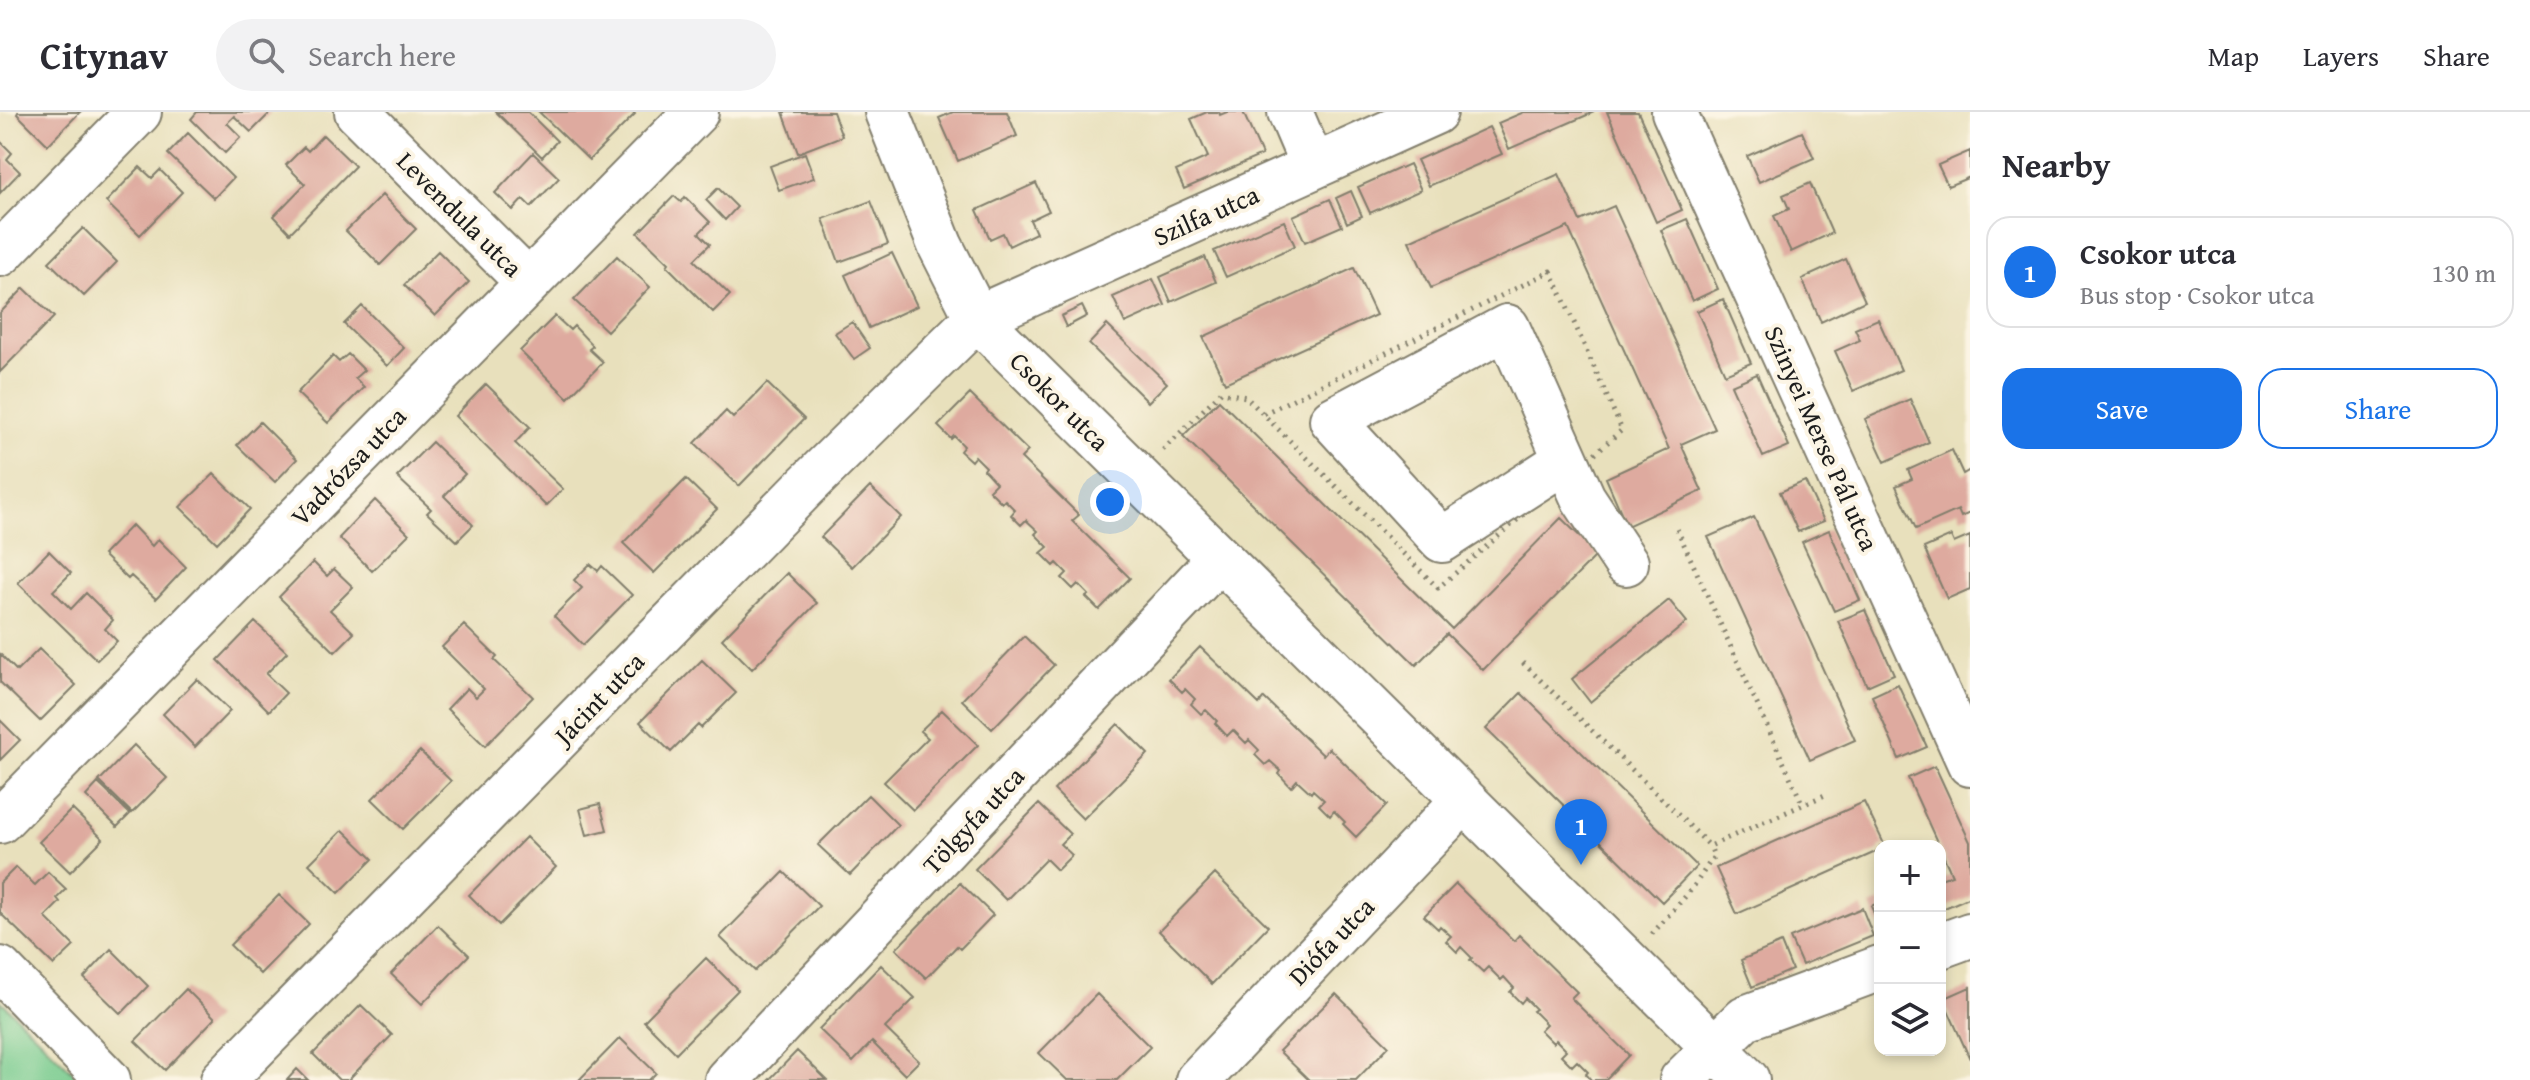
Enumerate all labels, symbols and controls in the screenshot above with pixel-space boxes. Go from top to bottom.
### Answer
search box [216,19,776,91]
text: Citynav [40,27,168,83]
icon: search [244,33,288,77]
text: Search here [308,33,456,77]
text: Map [2208,35,2259,76]
text: Layers [2303,35,2379,76]
text: Share [2423,35,2490,76]
text: Nearby [2002,140,2111,189]
street label: Levendula utca [388,142,532,286]
street label: Szilfa utca [1147,174,1266,256]
text: Csokor utca [2080,231,2236,275]
text: 1 [2023,253,2037,292]
text: 130 m [2431,253,2496,292]
text: Bus stop · Csokor utca [2080,275,2315,314]
street label: Szinyei Merse Pál utca [1755,319,1889,557]
street label: Csokor utca [1001,342,1119,460]
button: Save [2002,368,2242,449]
button: Share [2258,368,2498,449]
street label: Vadrózsa utca [281,397,415,534]
your location [1090,482,1130,522]
street label: Jácint utca [543,642,654,755]
street label: Tölgyfa utca [913,757,1034,882]
pin: 1 [1555,799,1607,865]
map controls [1874,840,1946,1056]
button: + [1874,840,1946,912]
street label: Diófa utca [1279,887,1384,994]
button: − [1874,912,1946,984]
button: layers [1874,984,1946,1056]

